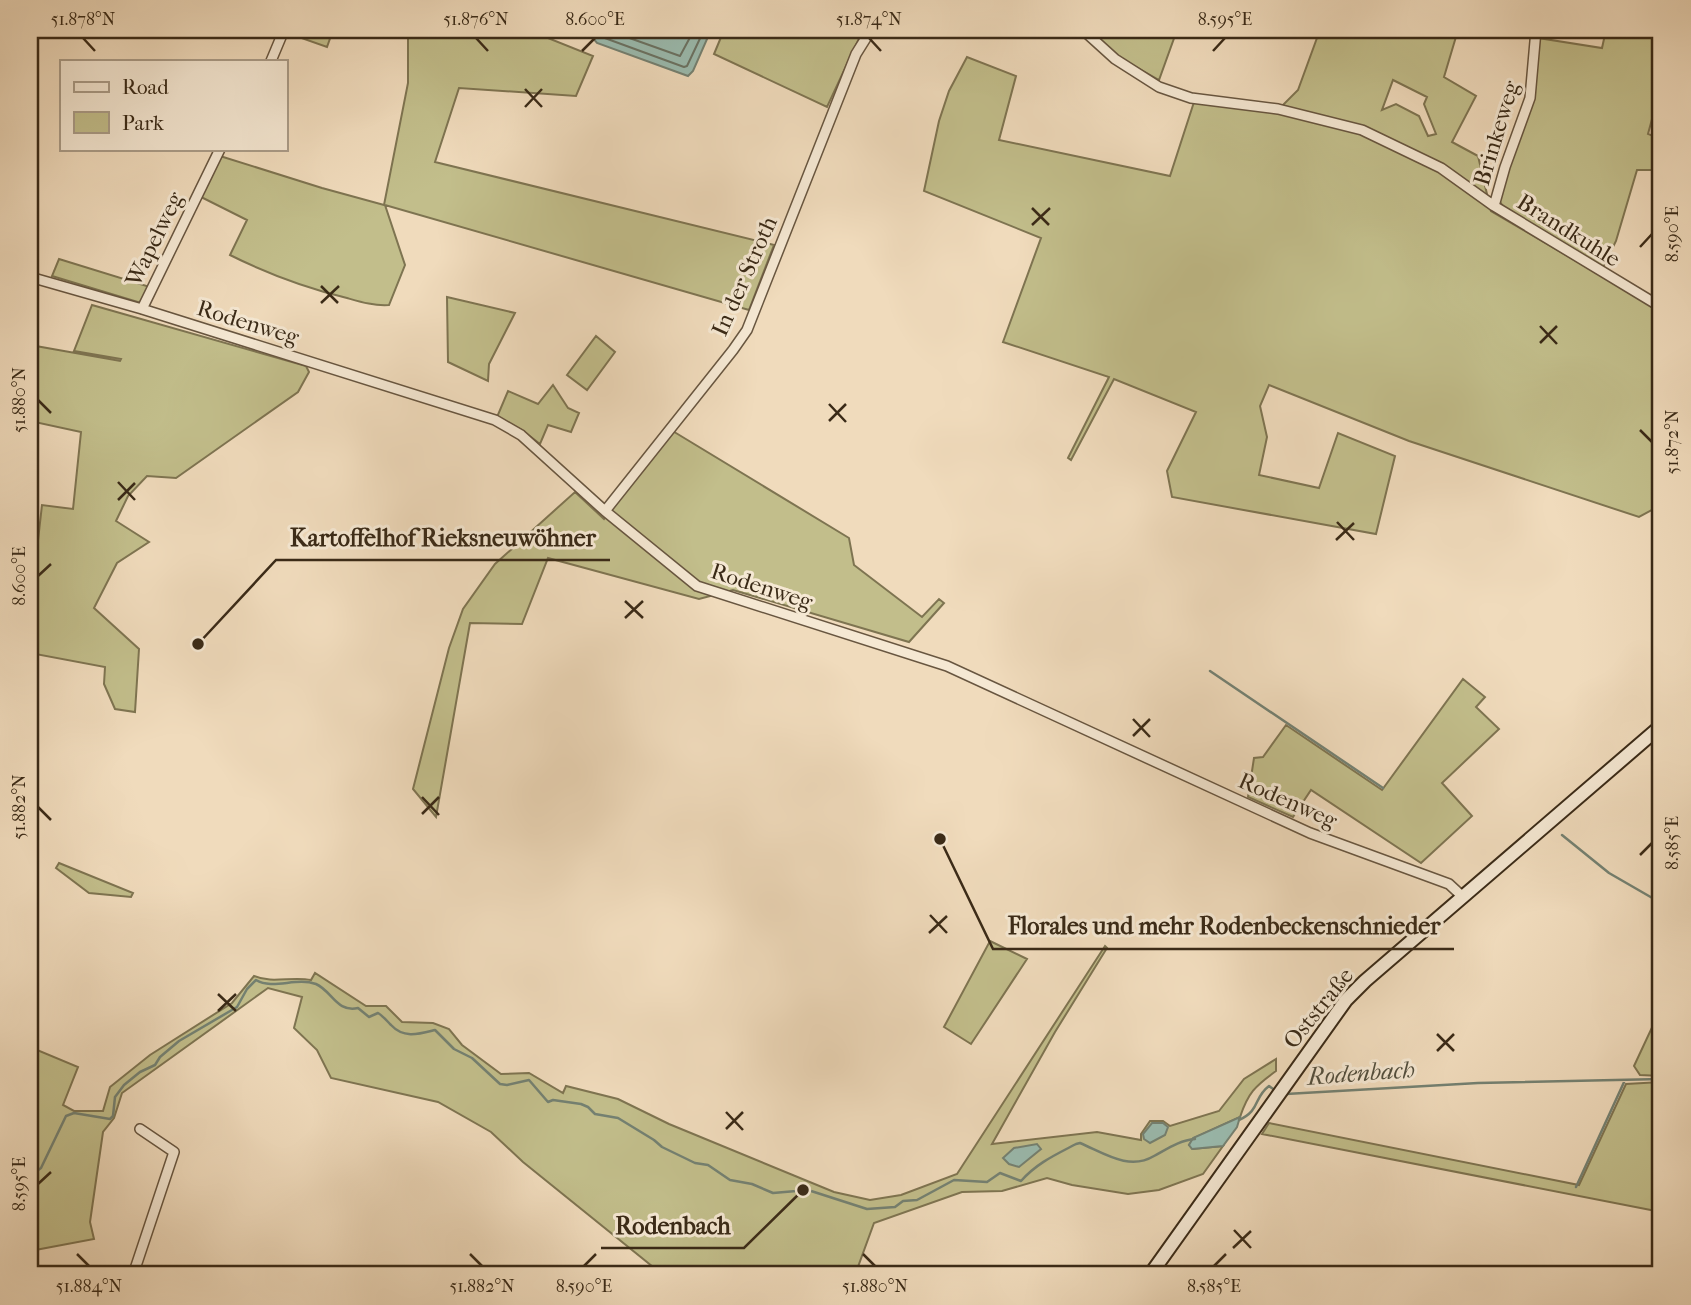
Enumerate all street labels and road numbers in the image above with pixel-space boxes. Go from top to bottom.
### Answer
street label: Brinkeweg [1468,77,1525,189]
street label: Wapelweg [120,187,189,292]
street label: Brandkuhle [1512,188,1625,273]
street label: In der Stroth [706,212,783,340]
street label: Rodenweg [194,294,303,351]
street label: Rodenweg [708,557,817,616]
street label: Rodenweg [1234,767,1342,834]
street label: Oststraße [1278,963,1359,1054]

